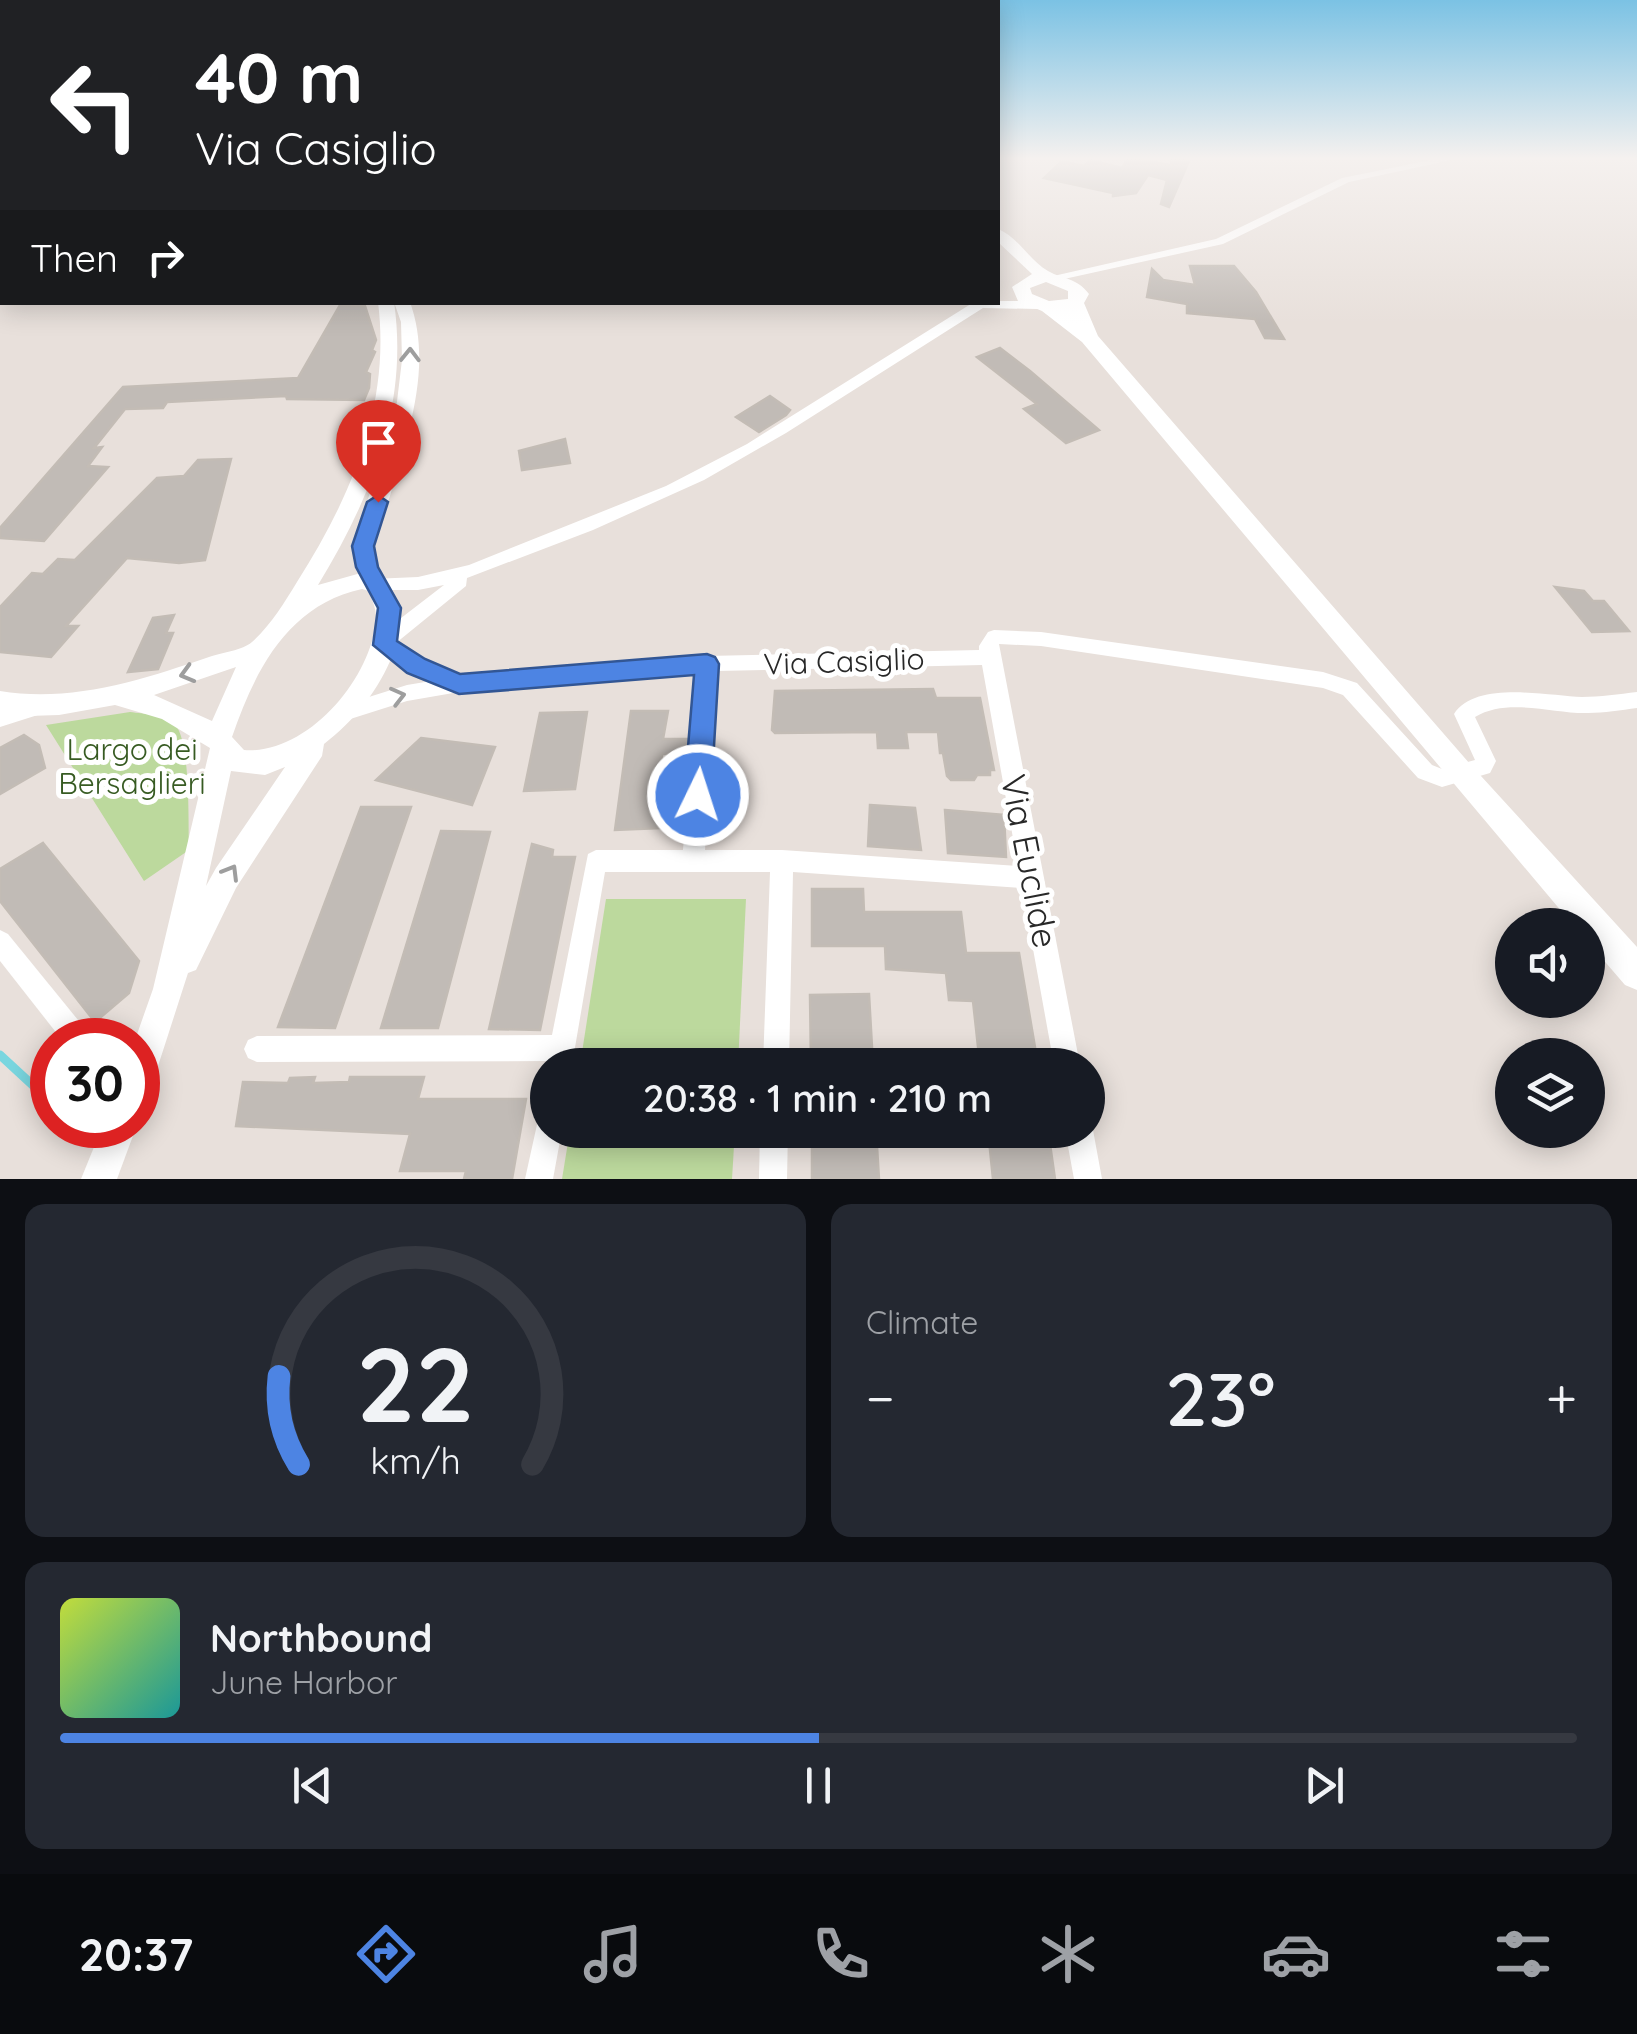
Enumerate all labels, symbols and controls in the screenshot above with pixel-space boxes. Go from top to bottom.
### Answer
text: 40 m [195,33,363,121]
icon: left [30,40,160,170]
text: Via Casiglio [195,120,437,176]
icon: right [138,230,193,285]
text: Then [30,234,118,282]
one-way arrow [399,346,421,362]
pin [336,400,421,503]
icon: arrive [351,415,406,470]
street label: Via Casiglio [763,639,925,683]
one-way arrow [179,662,196,683]
one-way arrow [389,687,406,708]
park label: Largo dei Bersaglieri [58,730,206,802]
position arrow [646,743,750,847]
street label: Via Euclide [992,771,1068,951]
one-way arrow [219,865,238,883]
map controls [1495,908,1605,1148]
button: sound [1495,908,1605,1018]
speed limit sign: 30 [30,1018,160,1148]
button: layers [1495,1038,1605,1148]
text: 20:38 · 1 min · 210 m [643,1074,992,1122]
text: Climate [866,1302,978,1342]
text: 22 [356,1318,475,1448]
text: 23° [1165,1351,1275,1445]
text: − [866,1363,895,1432]
text: + [1546,1363,1577,1432]
text: km/h [370,1438,461,1483]
text: Northbound [210,1614,432,1662]
text: June Harbor [210,1662,398,1702]
icon: previous [285,1758,340,1813]
icon: pause [791,1758,846,1813]
icon: next [1297,1758,1352,1813]
icon: directions [351,1919,421,1989]
icon: music [578,1919,648,1989]
icon: phone [806,1919,876,1989]
icon: climate [1033,1919,1103,1989]
icon: car [1261,1919,1331,1989]
icon: filters [1488,1919,1558,1989]
text: 20:37 [79,1926,193,1982]

